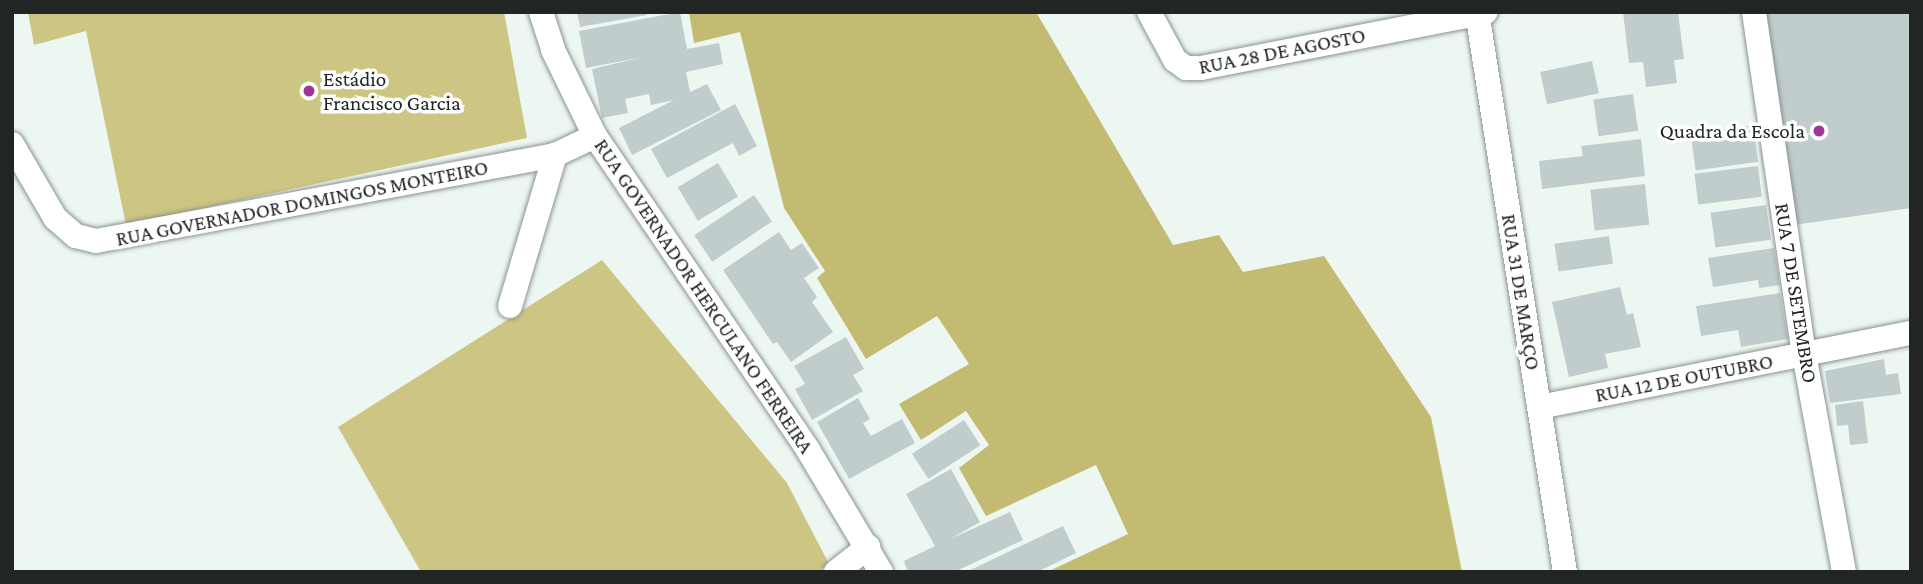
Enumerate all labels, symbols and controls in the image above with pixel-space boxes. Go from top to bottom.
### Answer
street label: RUA 28 DE AGOSTO [1197,22,1367,80]
place label: Estádio Francisco Garcia [323,66,461,116]
marker: Estádio Francisco Garcia [301,83,317,99]
place label: Quadra da Escola [1660,118,1805,144]
marker: Quadra da Escola [1811,123,1827,139]
street label: RUA GOVERNADOR HERCULANO FERREIRA [589,134,819,458]
street label: RUA GOVERNADOR DOMINGOS MONTEIRO [114,155,490,251]
street label: RUA 7 DE SETEMBRO [1769,201,1823,385]
street label: RUA 31 DE MARÇO [1496,212,1546,372]
street label: RUA 12 DE OUTUBRO [1593,348,1775,408]

